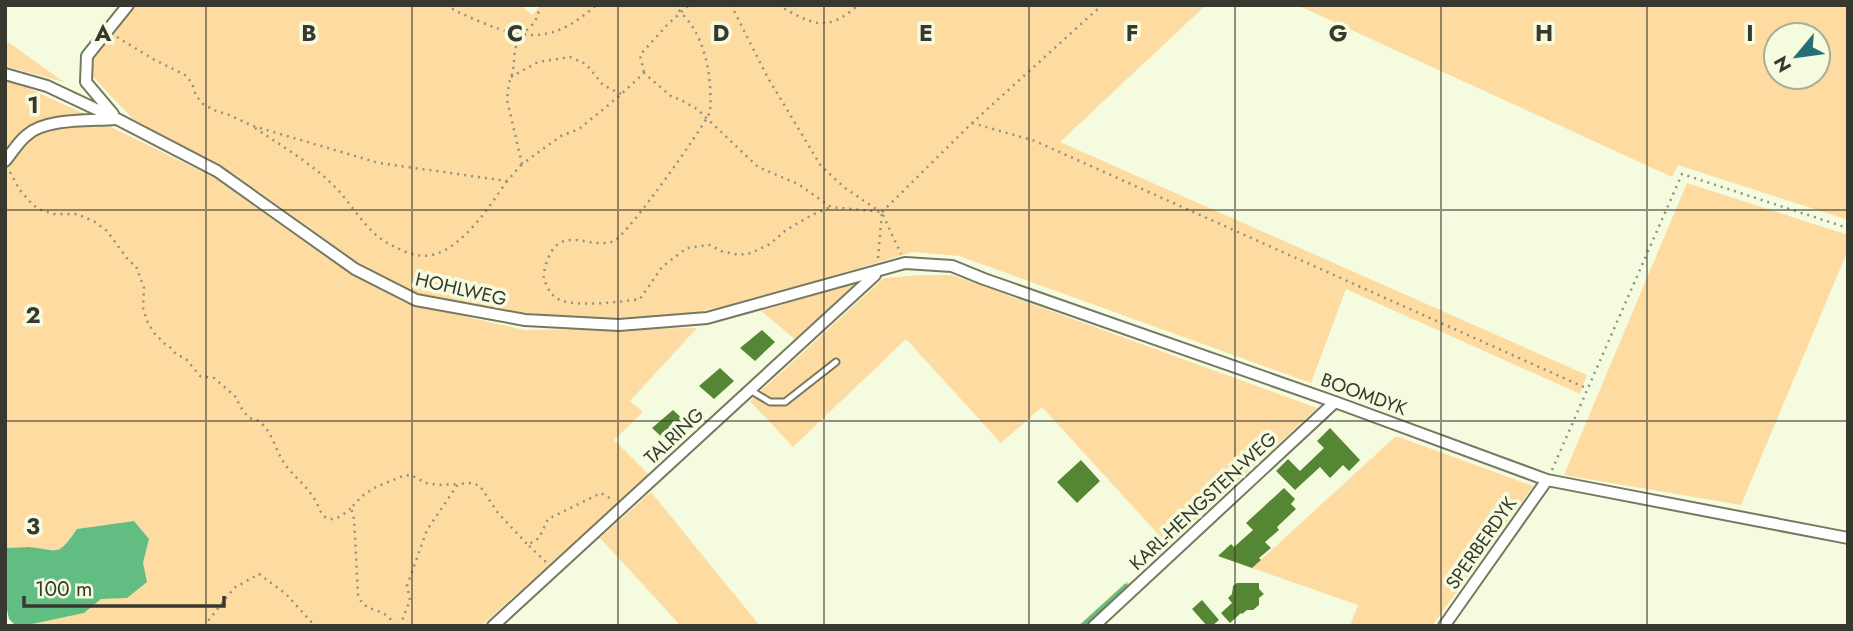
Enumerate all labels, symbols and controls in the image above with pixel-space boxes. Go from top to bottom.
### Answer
text: A [94,16,112,50]
text: B [301,16,317,50]
text: C [507,16,523,50]
text: D [713,16,730,50]
text: E [919,16,933,50]
text: F [1126,16,1138,50]
text: G [1329,16,1347,50]
text: H [1535,16,1553,50]
text: I [1746,16,1754,50]
north arrow [1762,21,1832,91]
text: N [1767,51,1798,77]
text: 1 [27,88,39,122]
street label: HOHLWEG [413,265,509,313]
text: 2 [25,298,41,332]
street label: BOOMDYK [1317,366,1411,422]
street label: TALRING [638,401,710,471]
street label: KARL-HENGSTEN-WEG [1123,426,1283,576]
street label: SPERBERDYK [1439,491,1523,595]
text: 3 [26,509,40,543]
scale bar [24,564,224,608]
text: 100 m [35,574,92,604]

